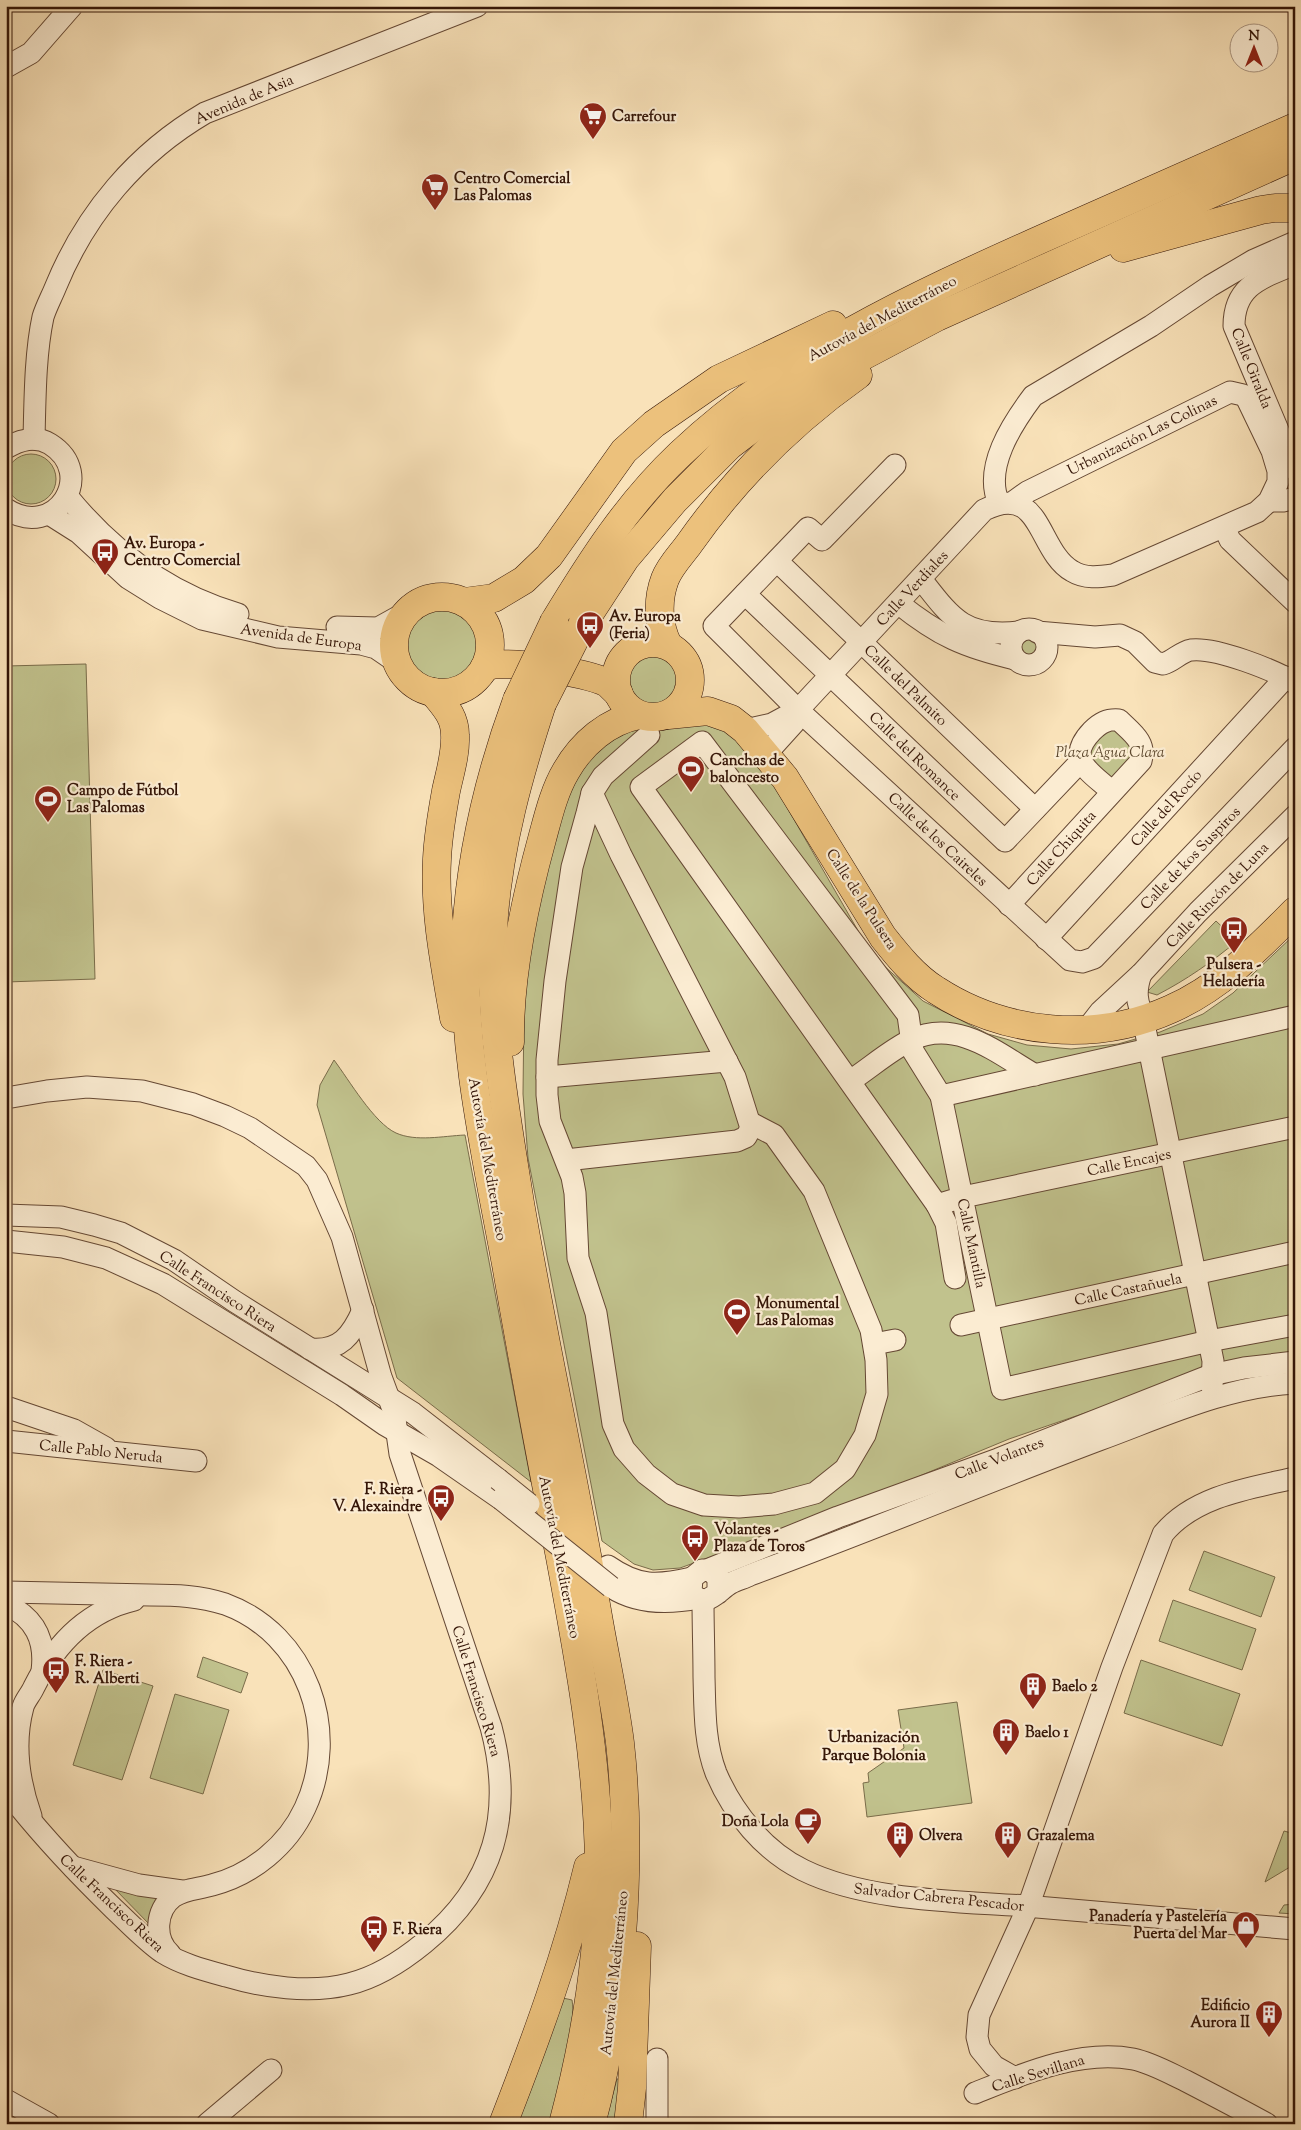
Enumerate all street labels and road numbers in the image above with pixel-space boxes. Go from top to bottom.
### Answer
street label: Avenida de Asia [192,70,297,131]
street label: Autovía del Mediterráneo [805,271,961,367]
street label: Calle Giralda [1225,325,1276,412]
street label: Urbanización Las Colinas [1064,391,1221,482]
street label: Calle Verdiales [872,546,954,632]
street label: Avenida de Europa [239,620,363,657]
street label: Calle del Palmito [858,641,951,732]
street label: Calle del Romance [863,708,964,806]
street label: Calle del Rocío [1127,766,1208,852]
street label: Calle de los Caireles [882,788,992,892]
street label: Calle de kos Suspiros [1136,803,1246,915]
street label: Calle Chiquita [1022,806,1102,891]
street label: Calle Rincón de Luna [1162,838,1274,954]
street label: Calle de la Pulsera [820,845,901,954]
street label: Autovía del Mediterráneo [462,1076,511,1243]
street label: Calle Encajes [1085,1144,1173,1183]
street label: Calle Mantilla [951,1196,990,1290]
street label: Calle Francisco Riera [154,1246,280,1338]
street label: Calle Castañuela [1073,1269,1184,1312]
street label: Calle Volantes [952,1433,1047,1486]
street label: Calle Pablo Neruda [38,1436,164,1469]
street label: Autovía del Mediterráneo [532,1474,585,1640]
street label: Calle Francisco Riera [446,1623,506,1760]
street label: Calle Francisco Riera [54,1850,168,1958]
street label: Salvador Cabrera Pescador [853,1879,1026,1918]
street label: Autovía del Mediterráneo [596,1890,635,2057]
street label: Calle Sevillana [989,2050,1088,2099]

